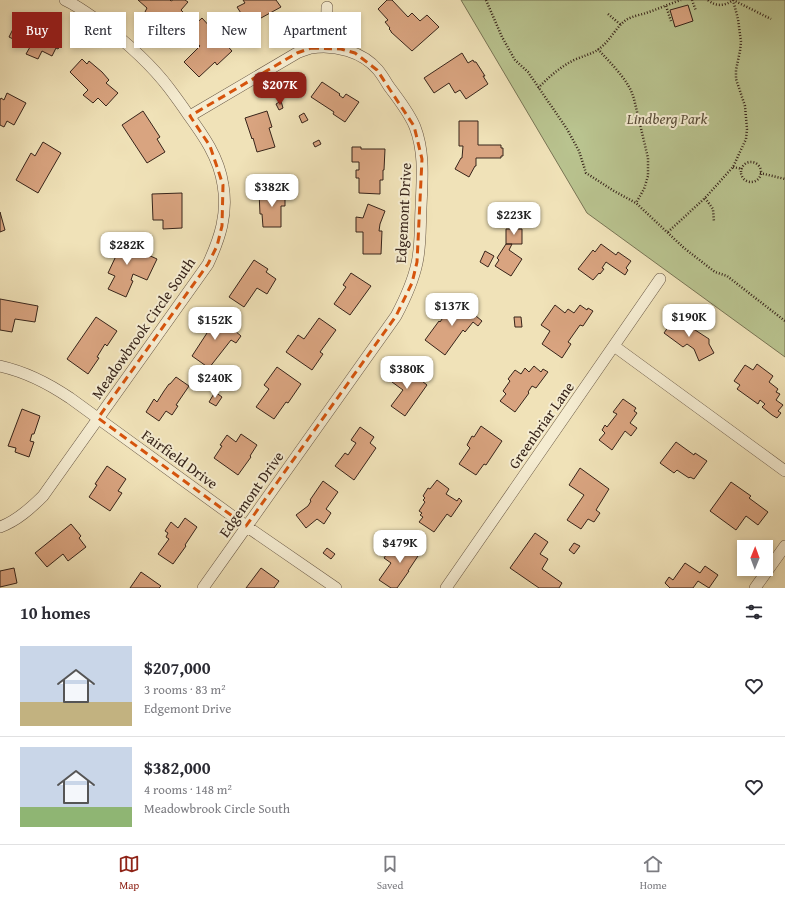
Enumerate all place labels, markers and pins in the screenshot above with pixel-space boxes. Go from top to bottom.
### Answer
pin: $207K [252,72,308,106]
pin: $382K [244,174,300,208]
pin: $223K [486,202,542,236]
pin: $282K [99,232,155,266]
pin: $137K [424,293,480,327]
pin: $190K [661,304,717,338]
pin: $152K [187,307,243,341]
pin: $380K [379,356,435,390]
pin: $240K [187,365,243,399]
pin: $479K [372,530,428,564]

